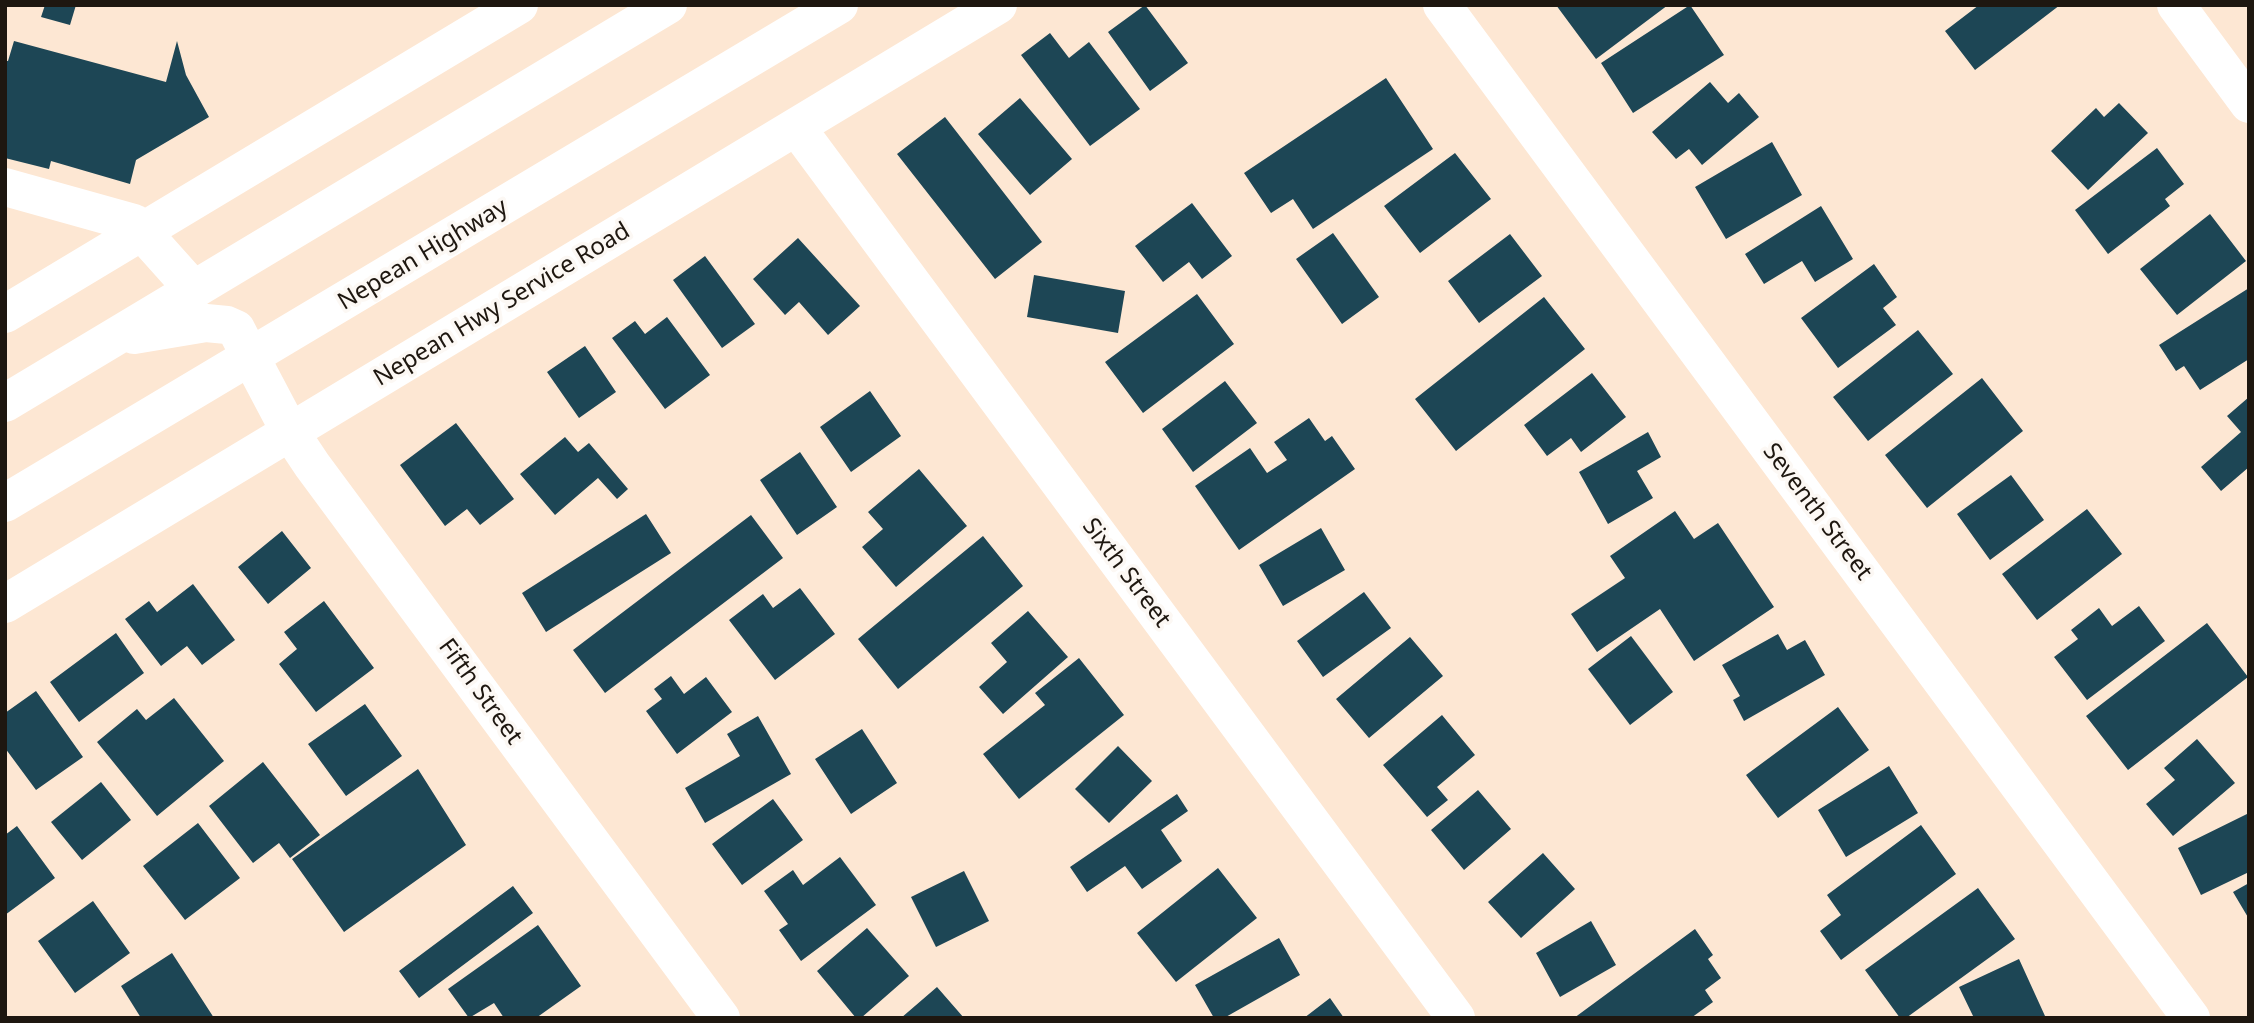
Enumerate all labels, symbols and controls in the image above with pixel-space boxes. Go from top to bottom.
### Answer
street label: Nepean Highway [333,193,513,317]
street label: Nepean Hwy Service Road [369,217,635,393]
street label: Seventh Street [1756,438,1878,586]
street label: Sixth Street [1076,513,1176,633]
street label: Fifth Street [432,634,528,750]

